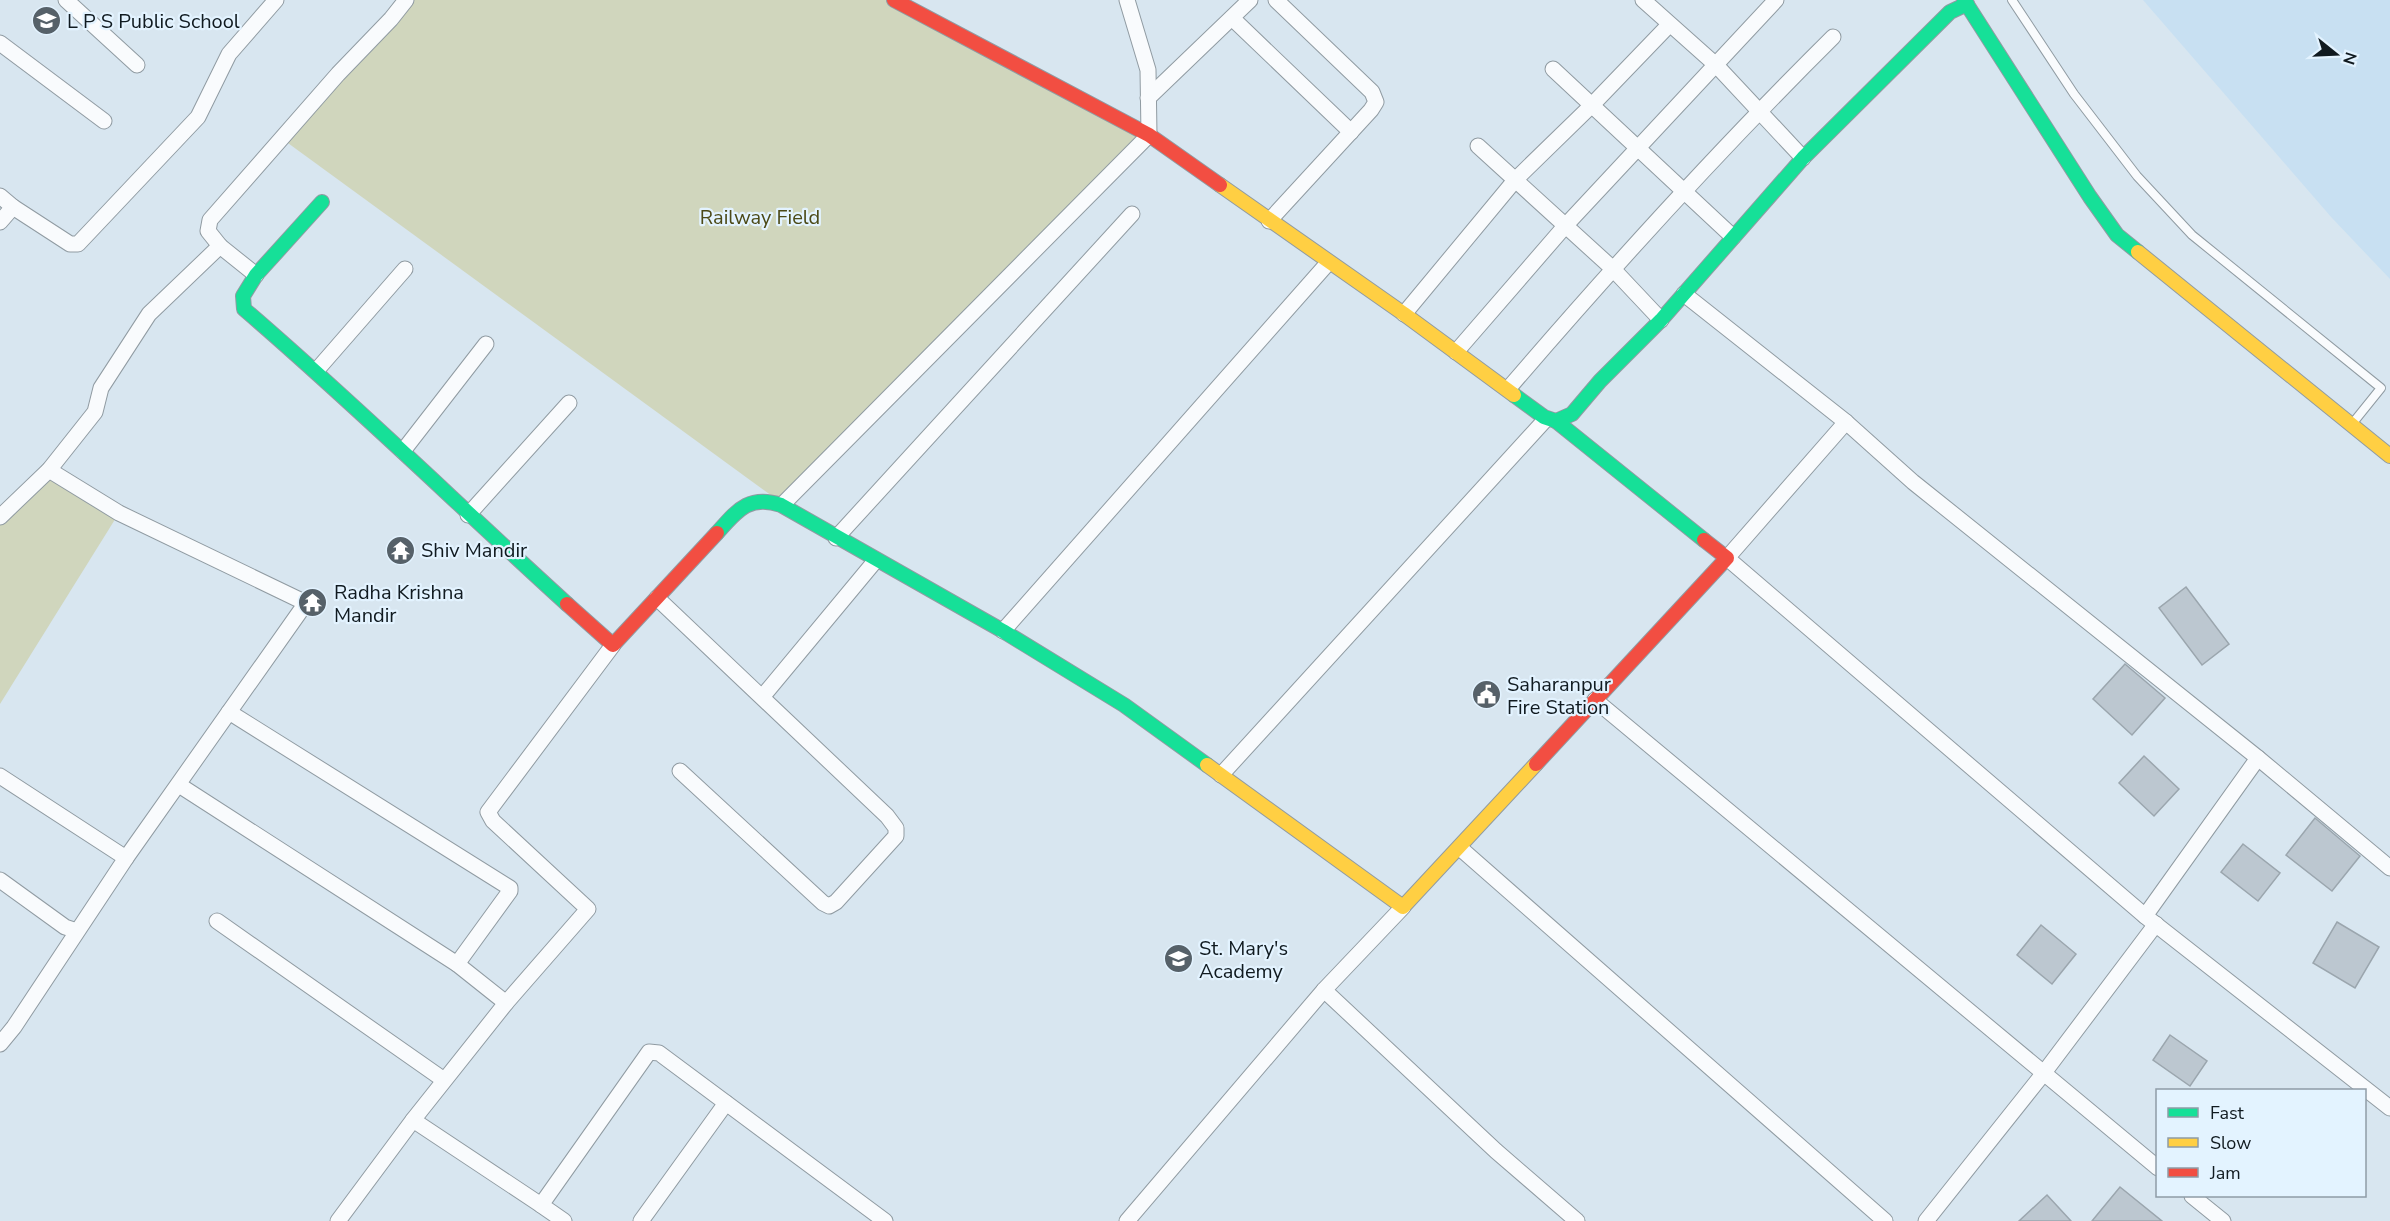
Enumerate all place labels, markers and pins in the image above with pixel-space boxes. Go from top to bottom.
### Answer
school or university icon: L P S Public School [30,5,62,37]
place label: L P S Public School [67,8,240,35]
temple icon: Shiv Mandir [384,534,416,566]
place label: Shiv Mandir [421,537,527,564]
place label: Radha Krishna Mandir [334,579,464,629]
temple icon: Radha Krishna Mandir [297,587,329,619]
place label: Saharanpur Fire Station [1507,671,1611,721]
public building icon: Saharanpur Fire Station [1470,679,1502,711]
place label: St. Mary's Academy [1199,935,1288,985]
school or university icon: St. Mary's Academy [1162,943,1194,975]

